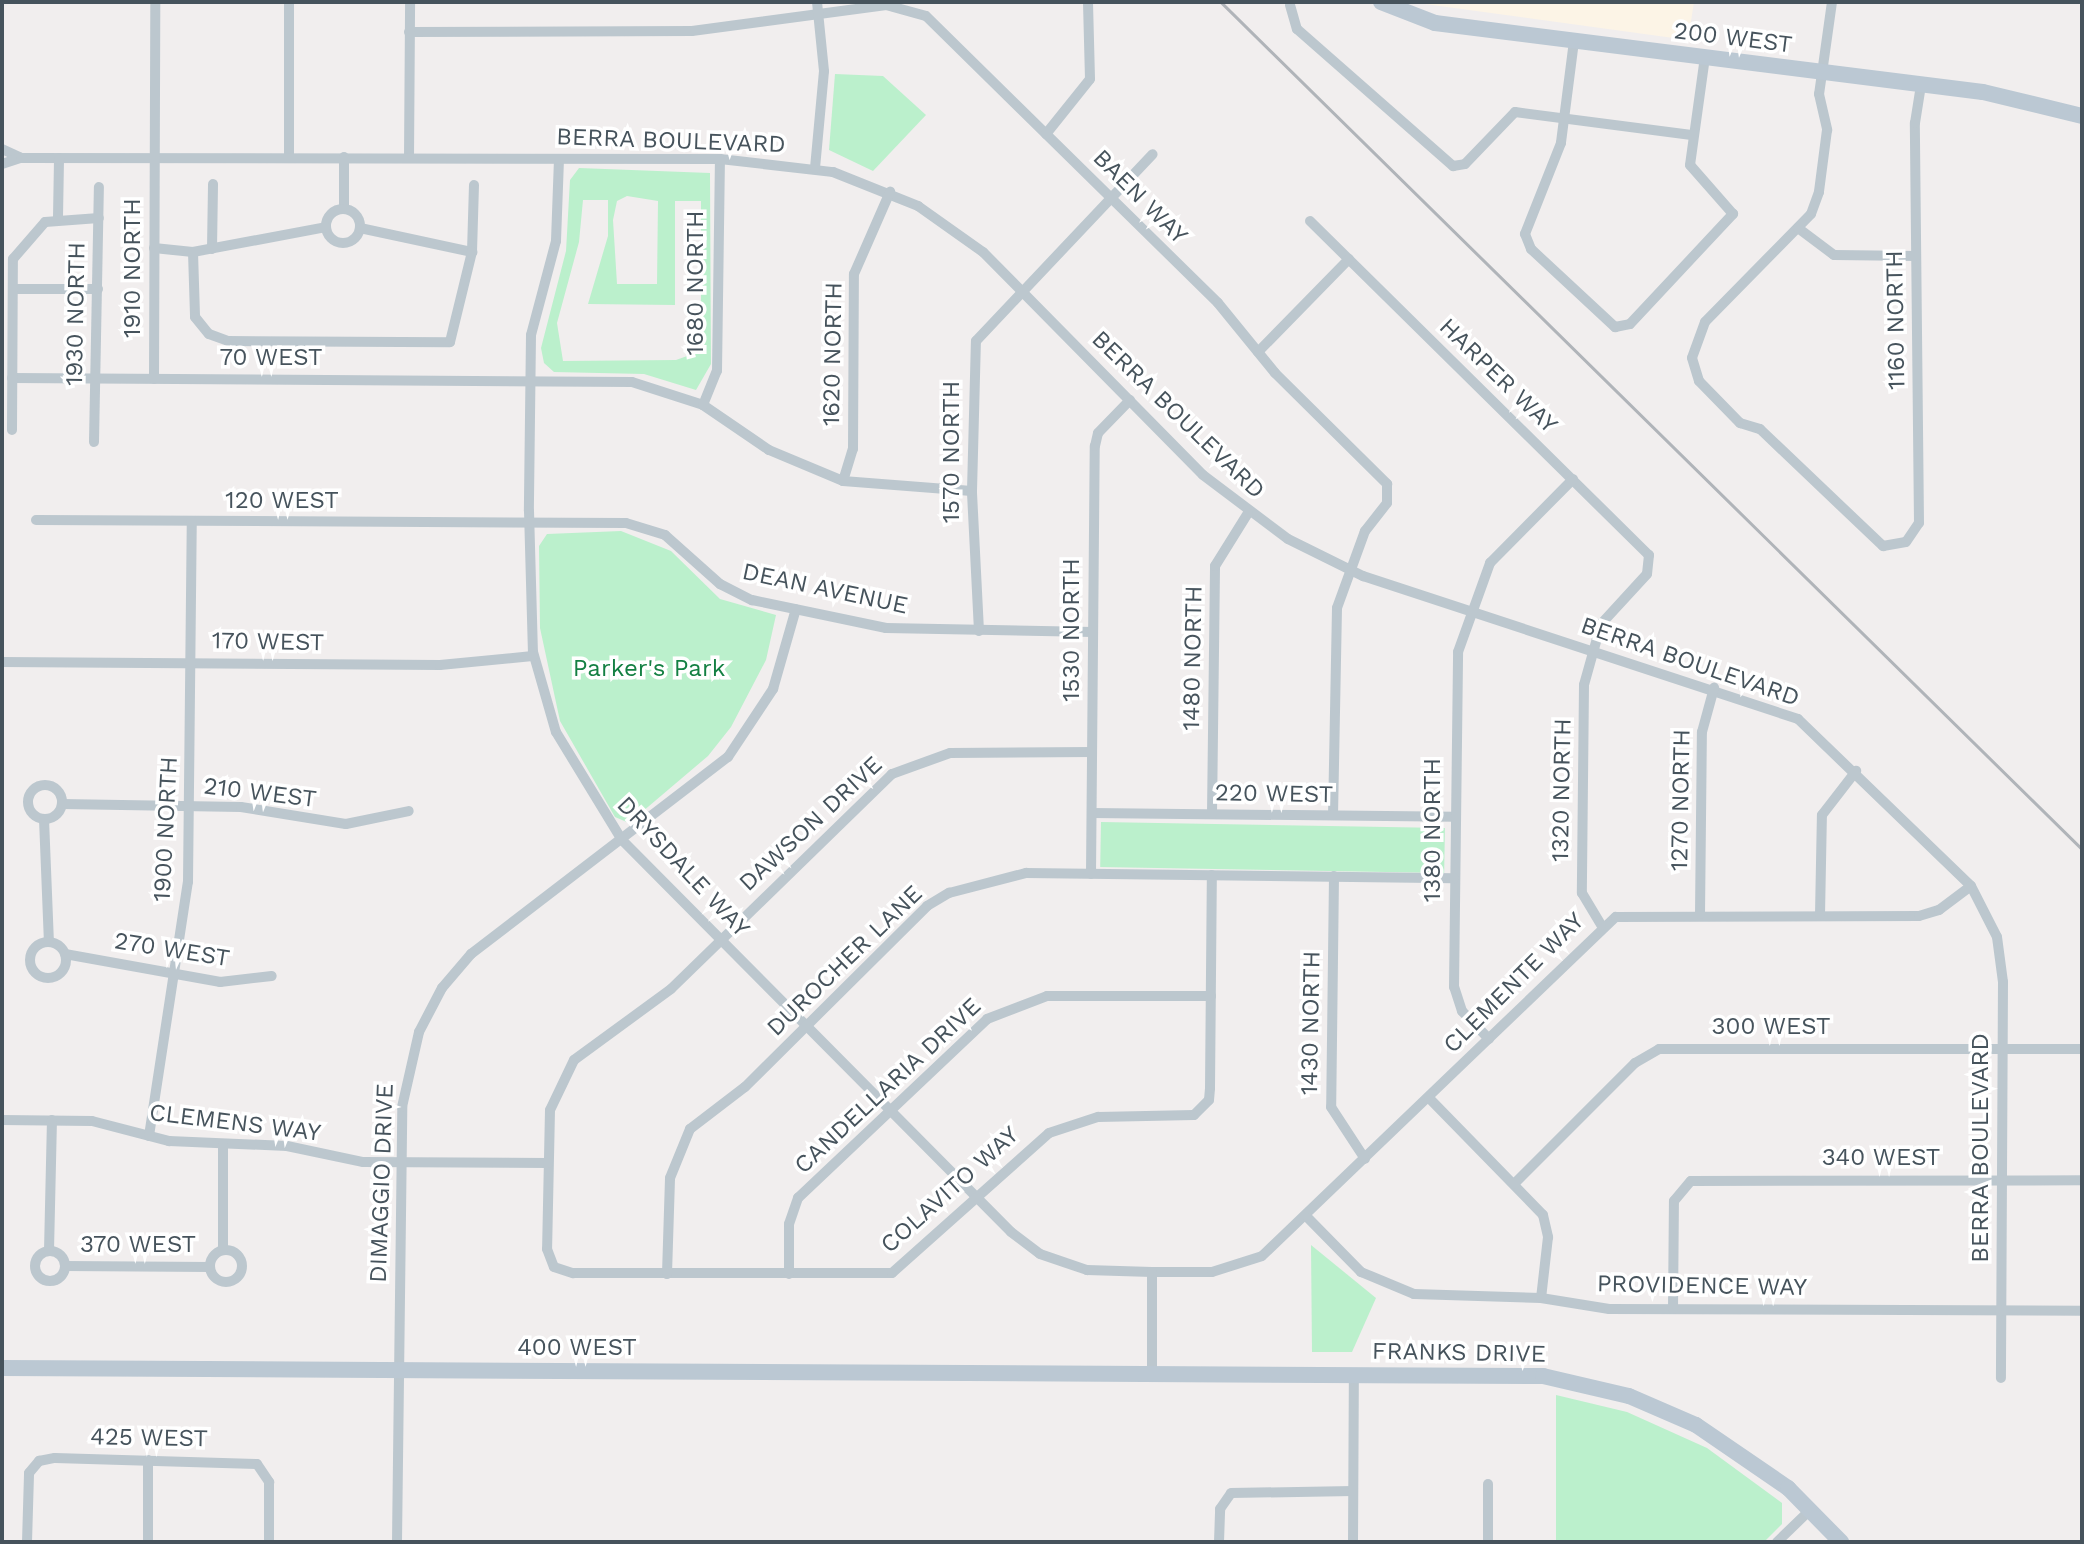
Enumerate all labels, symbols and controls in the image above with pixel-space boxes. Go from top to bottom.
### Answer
street label: 200 WEST [1672,16,1794,60]
street label: BERRA BOULEVARD [555,123,787,159]
street label: BAEN WAY [1087,144,1193,250]
street label: 1910 NORTH [119,198,147,338]
street label: 1680 NORTH [682,210,710,356]
street label: 1930 NORTH [60,242,92,386]
street label: 1160 NORTH [1880,250,1912,390]
street label: 1620 NORTH [817,282,849,426]
street label: HARPER WAY [1433,312,1563,440]
street label: BERRA BOULEVARD [1085,325,1271,505]
street label: 70 WEST [219,344,323,372]
street label: 1570 NORTH [938,381,966,523]
street label: 120 WEST [225,487,339,515]
street label: DEAN AVENUE [739,557,911,621]
street label: 1530 NORTH [1058,558,1086,702]
street label: 1480 NORTH [1177,585,1209,731]
street label: BERRA BOULEVARD [1576,611,1804,713]
street label: 170 WEST [211,627,325,657]
park label: Parker's Park [573,655,725,683]
street label: 1320 NORTH [1546,718,1578,862]
street label: 1270 NORTH [1665,729,1697,871]
street label: DAWSON DRIVE [734,750,888,898]
street label: 1900 NORTH [148,756,184,902]
street label: 1380 NORTH [1419,758,1447,902]
street label: 210 WEST [202,772,318,814]
street label: 220 WEST [1214,779,1334,809]
street label: DRYSDALE WAY [610,791,756,943]
street label: DUROCHER LANE [761,880,929,1042]
street label: CLEMENTE WAY [1437,906,1591,1060]
street label: 270 WEST [112,927,232,973]
street label: 1430 NORTH [1295,951,1327,1095]
street label: CANDELLARIA DRIVE [788,992,988,1180]
street label: 300 WEST [1711,1013,1831,1041]
street label: BERRA BOULEVARD [1967,1033,1995,1263]
street label: DIMAGGIO DRIVE [364,1083,400,1283]
street label: CLEMENS WAY [147,1098,323,1148]
street label: COLAVITO WAY [875,1120,1025,1260]
street label: 340 WEST [1821,1144,1941,1172]
street label: 370 WEST [80,1231,196,1259]
street label: PROVIDENCE WAY [1596,1270,1808,1302]
street label: 400 WEST [517,1334,637,1362]
street label: FRANKS DRIVE [1372,1337,1546,1369]
street label: 425 WEST [90,1423,208,1453]

